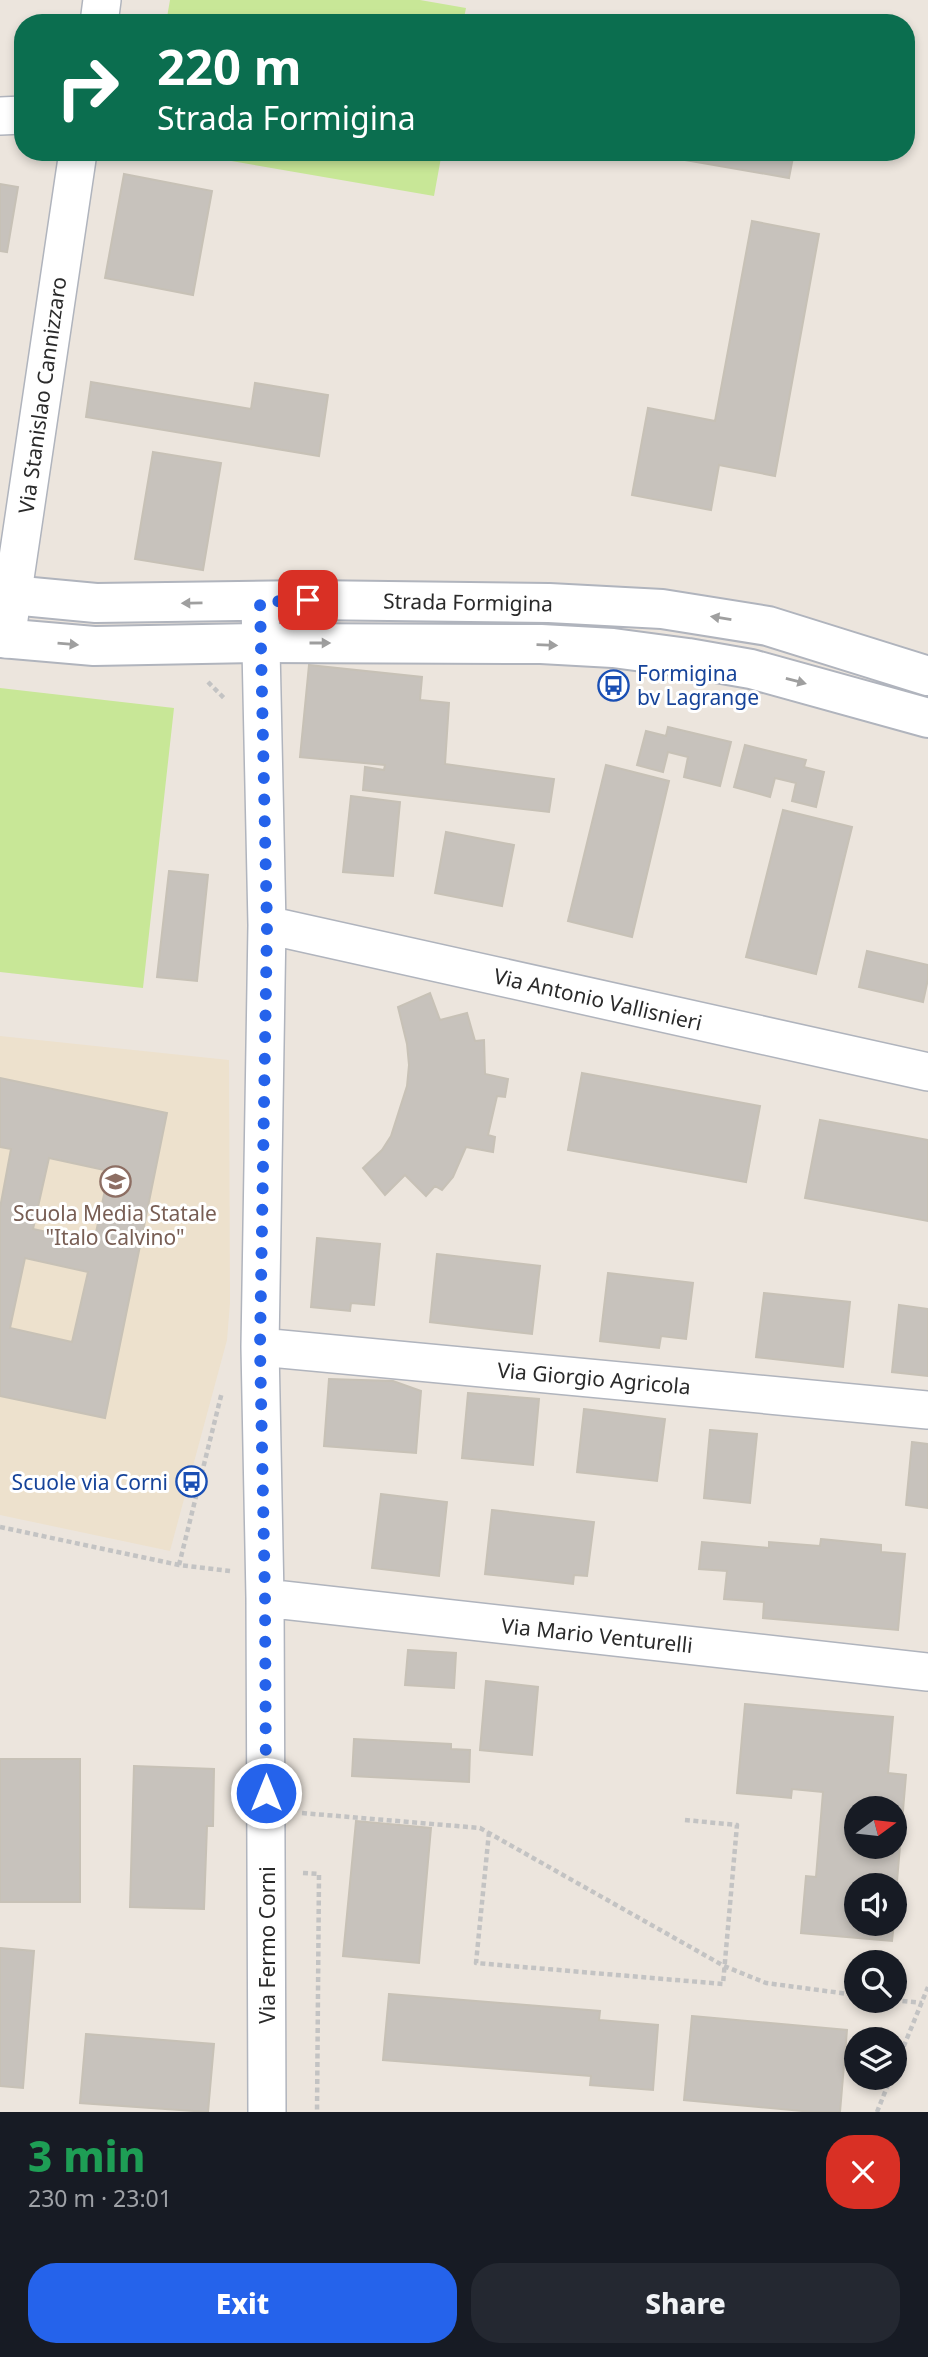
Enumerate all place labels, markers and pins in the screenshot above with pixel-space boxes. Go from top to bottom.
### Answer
pin [278,570,338,630]
place label: Formigina bv Lagrange [637,659,759,711]
bus stop icon: Formigina bv Lagrange [597,668,631,702]
school or university icon: Scuola Media Statale "Italo Calvino" [98,1164,132,1198]
place label: Scuola Media Statale "Italo Calvino" [13,1199,217,1251]
bus stop icon: Scuole via Corni [174,1465,208,1499]
place label: Scuole via Corni [12,1468,168,1496]

